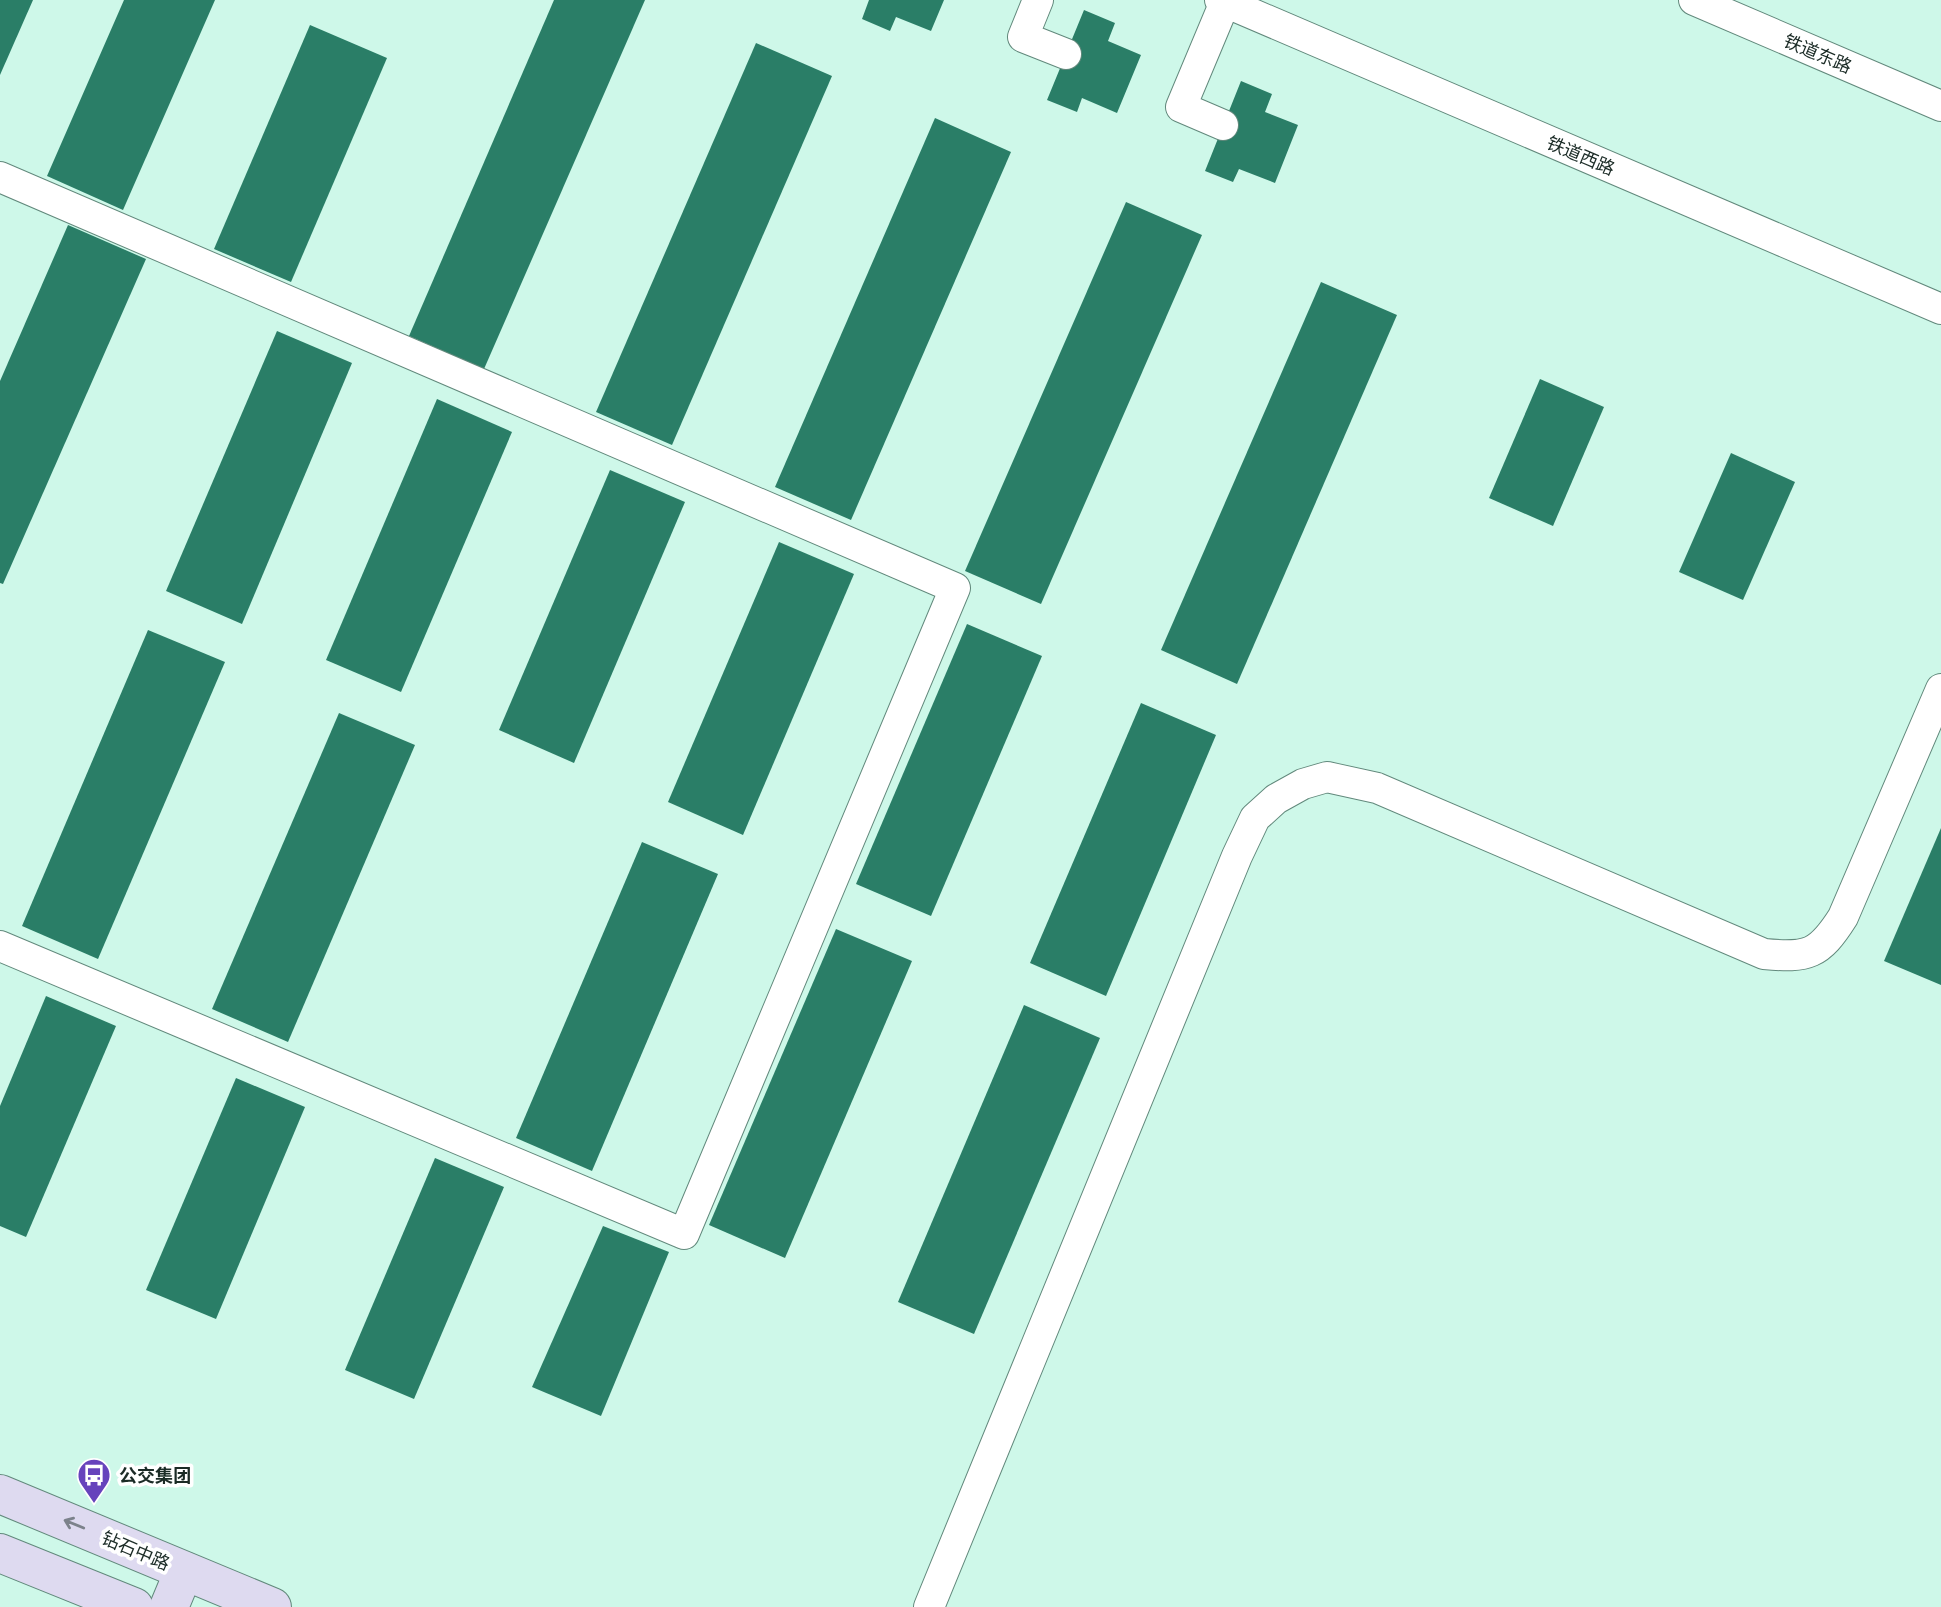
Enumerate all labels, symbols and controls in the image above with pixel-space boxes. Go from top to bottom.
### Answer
street label: 铁道东路 [1781,29,1855,77]
street label: 铁道西路 [1544,131,1618,179]
bus stop icon: 公交集团 [75,1456,113,1505]
place label: 公交集团 [119,1464,191,1486]
one-way arrow [63,1516,85,1529]
street label: 钻石中路 [99,1526,173,1574]

